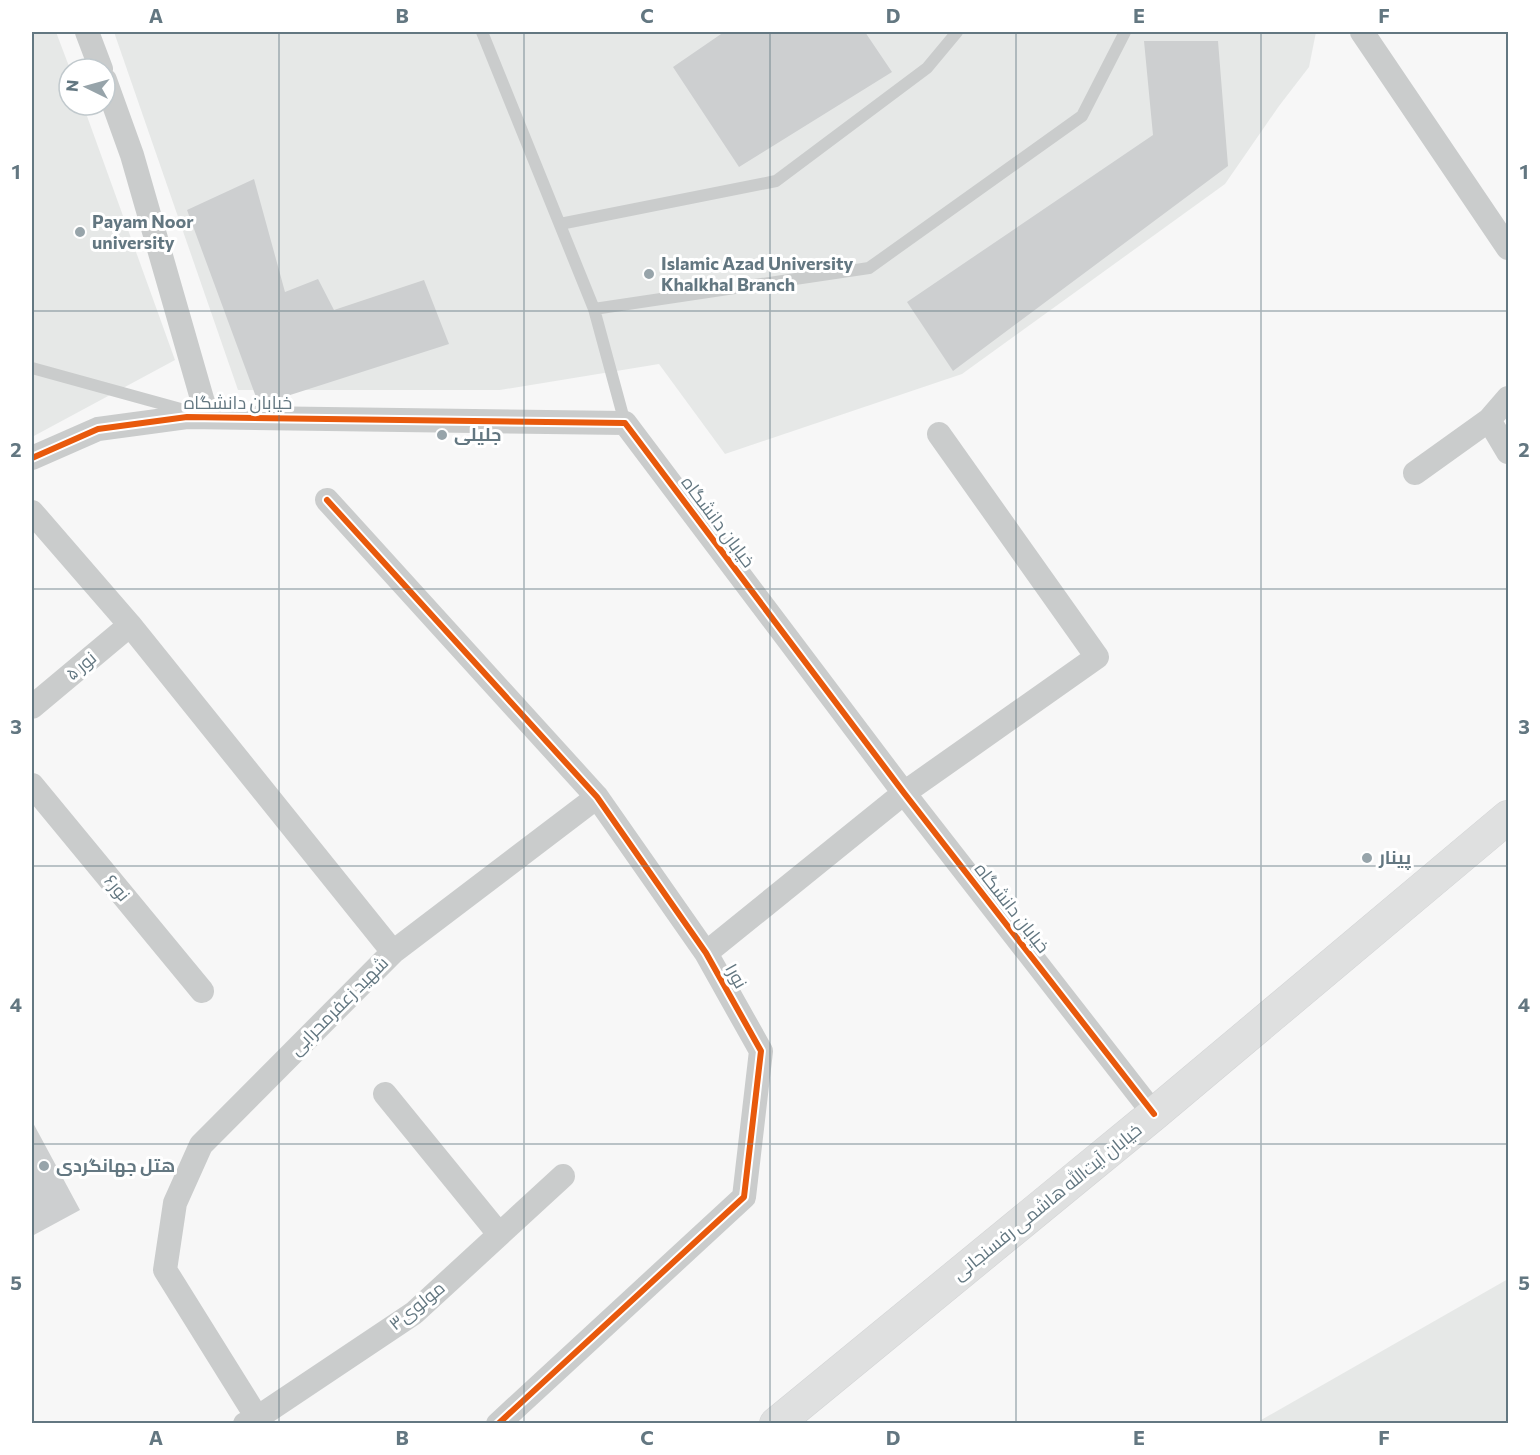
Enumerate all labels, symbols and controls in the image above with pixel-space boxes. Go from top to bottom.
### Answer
text: A [149,3,163,27]
text: B [395,3,409,27]
text: C [640,3,654,27]
text: D [886,3,900,27]
text: E [1133,3,1145,27]
text: F [1378,3,1390,27]
north arrow [57,57,117,117]
text: N [62,79,82,92]
text: 1 [11,159,21,183]
text: 1 [1519,159,1529,183]
place label: Payam Noor university [92,210,194,253]
marker: Payam Noor university [73,225,87,239]
place label: Islamic Azad University Khalkhal Branch [661,252,854,295]
marker: Islamic Azad University Khalkhal Branch [642,267,656,281]
street label: خیابان دانشگاه [184,391,292,414]
place label: جلیلی [454,423,501,446]
marker: جلیلی [435,428,449,442]
text: 2 [10,437,22,461]
text: 2 [1518,437,1530,461]
street label: خیابان دانشگاه [677,471,760,572]
street label: نور ۵ [61,646,101,685]
text: 3 [10,714,22,738]
text: 3 [1518,714,1530,738]
place label: پینار [1378,846,1412,870]
marker: پینار [1360,851,1374,865]
street label: خیابان دانشگاه [970,858,1055,958]
street label: نور۶ [99,869,135,906]
street label: شهید زعفرمحرابی [284,951,393,1060]
street label: نور۱ [720,959,753,992]
text: 4 [10,992,22,1016]
text: 4 [1518,992,1530,1016]
street label: خیابان آیت‌الله هاشمی رفسنجانی [947,1118,1146,1285]
place label: هتل جهانگردی [56,1154,175,1177]
marker: هتل جهانگردی [37,1159,51,1173]
text: 5 [10,1270,22,1294]
text: 5 [1518,1270,1530,1294]
street label: مولوی۳ [384,1276,449,1335]
text: A [149,1425,163,1449]
text: B [395,1425,409,1449]
text: C [640,1425,654,1449]
text: D [886,1425,900,1449]
text: E [1133,1425,1145,1449]
text: F [1378,1425,1390,1449]

